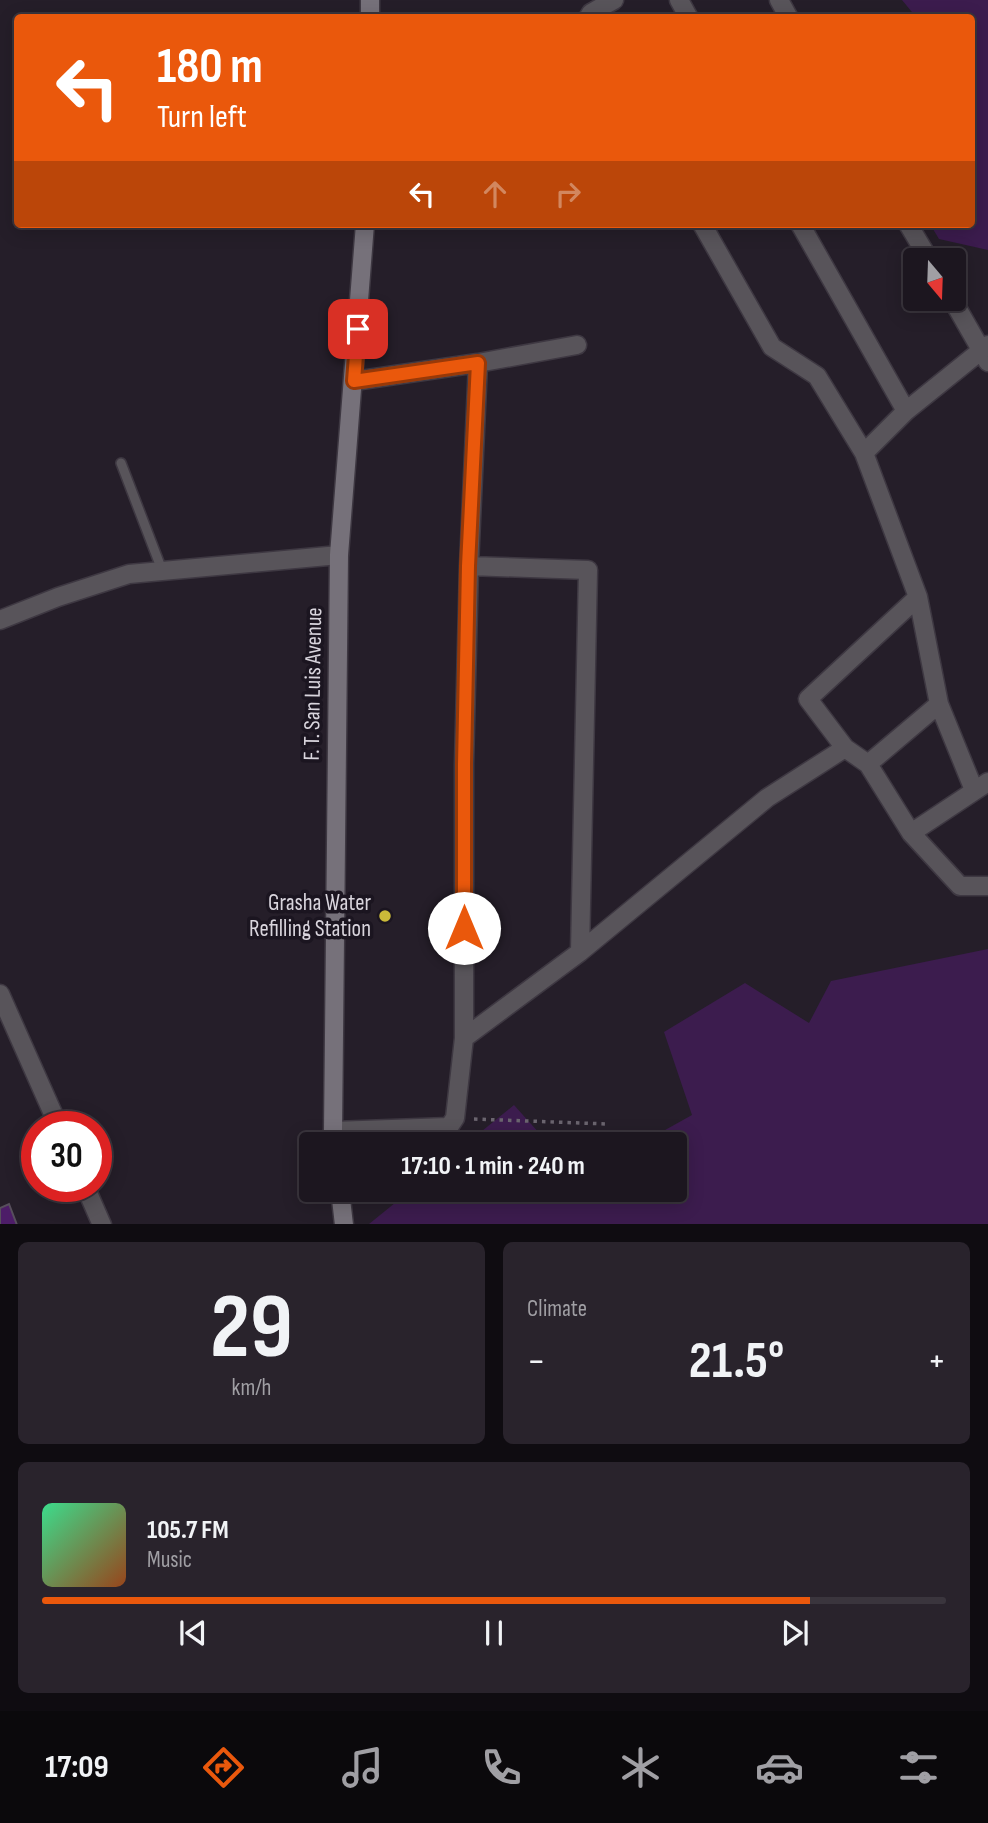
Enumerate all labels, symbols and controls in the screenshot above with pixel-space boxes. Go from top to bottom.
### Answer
text: 180 m [157,38,263,97]
icon: left [42,42,133,133]
text: Turn left [157,98,247,137]
icon: left [403,175,441,213]
icon: ahead [476,175,514,213]
icon: right [549,175,587,213]
north arrow [903,248,966,312]
map controls [903,248,966,311]
pin [328,299,388,359]
icon: arrive [339,310,377,348]
street label: F. T. San Luis Avenue [298,607,328,761]
place label: Grasha Water Refilling Station [249,889,371,943]
position arrow [427,891,501,965]
marker: Grasha Water Refilling Station [377,908,393,924]
speed limit sign: 30 [21,1111,112,1202]
text: 17:10 · 1 min · 240 m [401,1151,585,1182]
text: 29 [210,1274,293,1383]
text: Climate [527,1295,587,1323]
text: 21.5° [689,1330,784,1393]
text: − [527,1339,546,1384]
text: + [927,1339,946,1384]
text: km/h [232,1374,271,1402]
text: 105.7 FM [147,1515,229,1546]
text: Music [147,1546,192,1574]
icon: previous [174,1614,212,1652]
icon: pause [475,1614,513,1652]
icon: next [776,1614,814,1652]
icon: directions [199,1743,248,1792]
icon: music [338,1743,387,1792]
icon: phone [477,1743,526,1792]
icon: climate [616,1743,665,1792]
icon: car [755,1743,804,1792]
icon: filters [894,1743,943,1792]
text: 17:09 [45,1748,109,1787]

